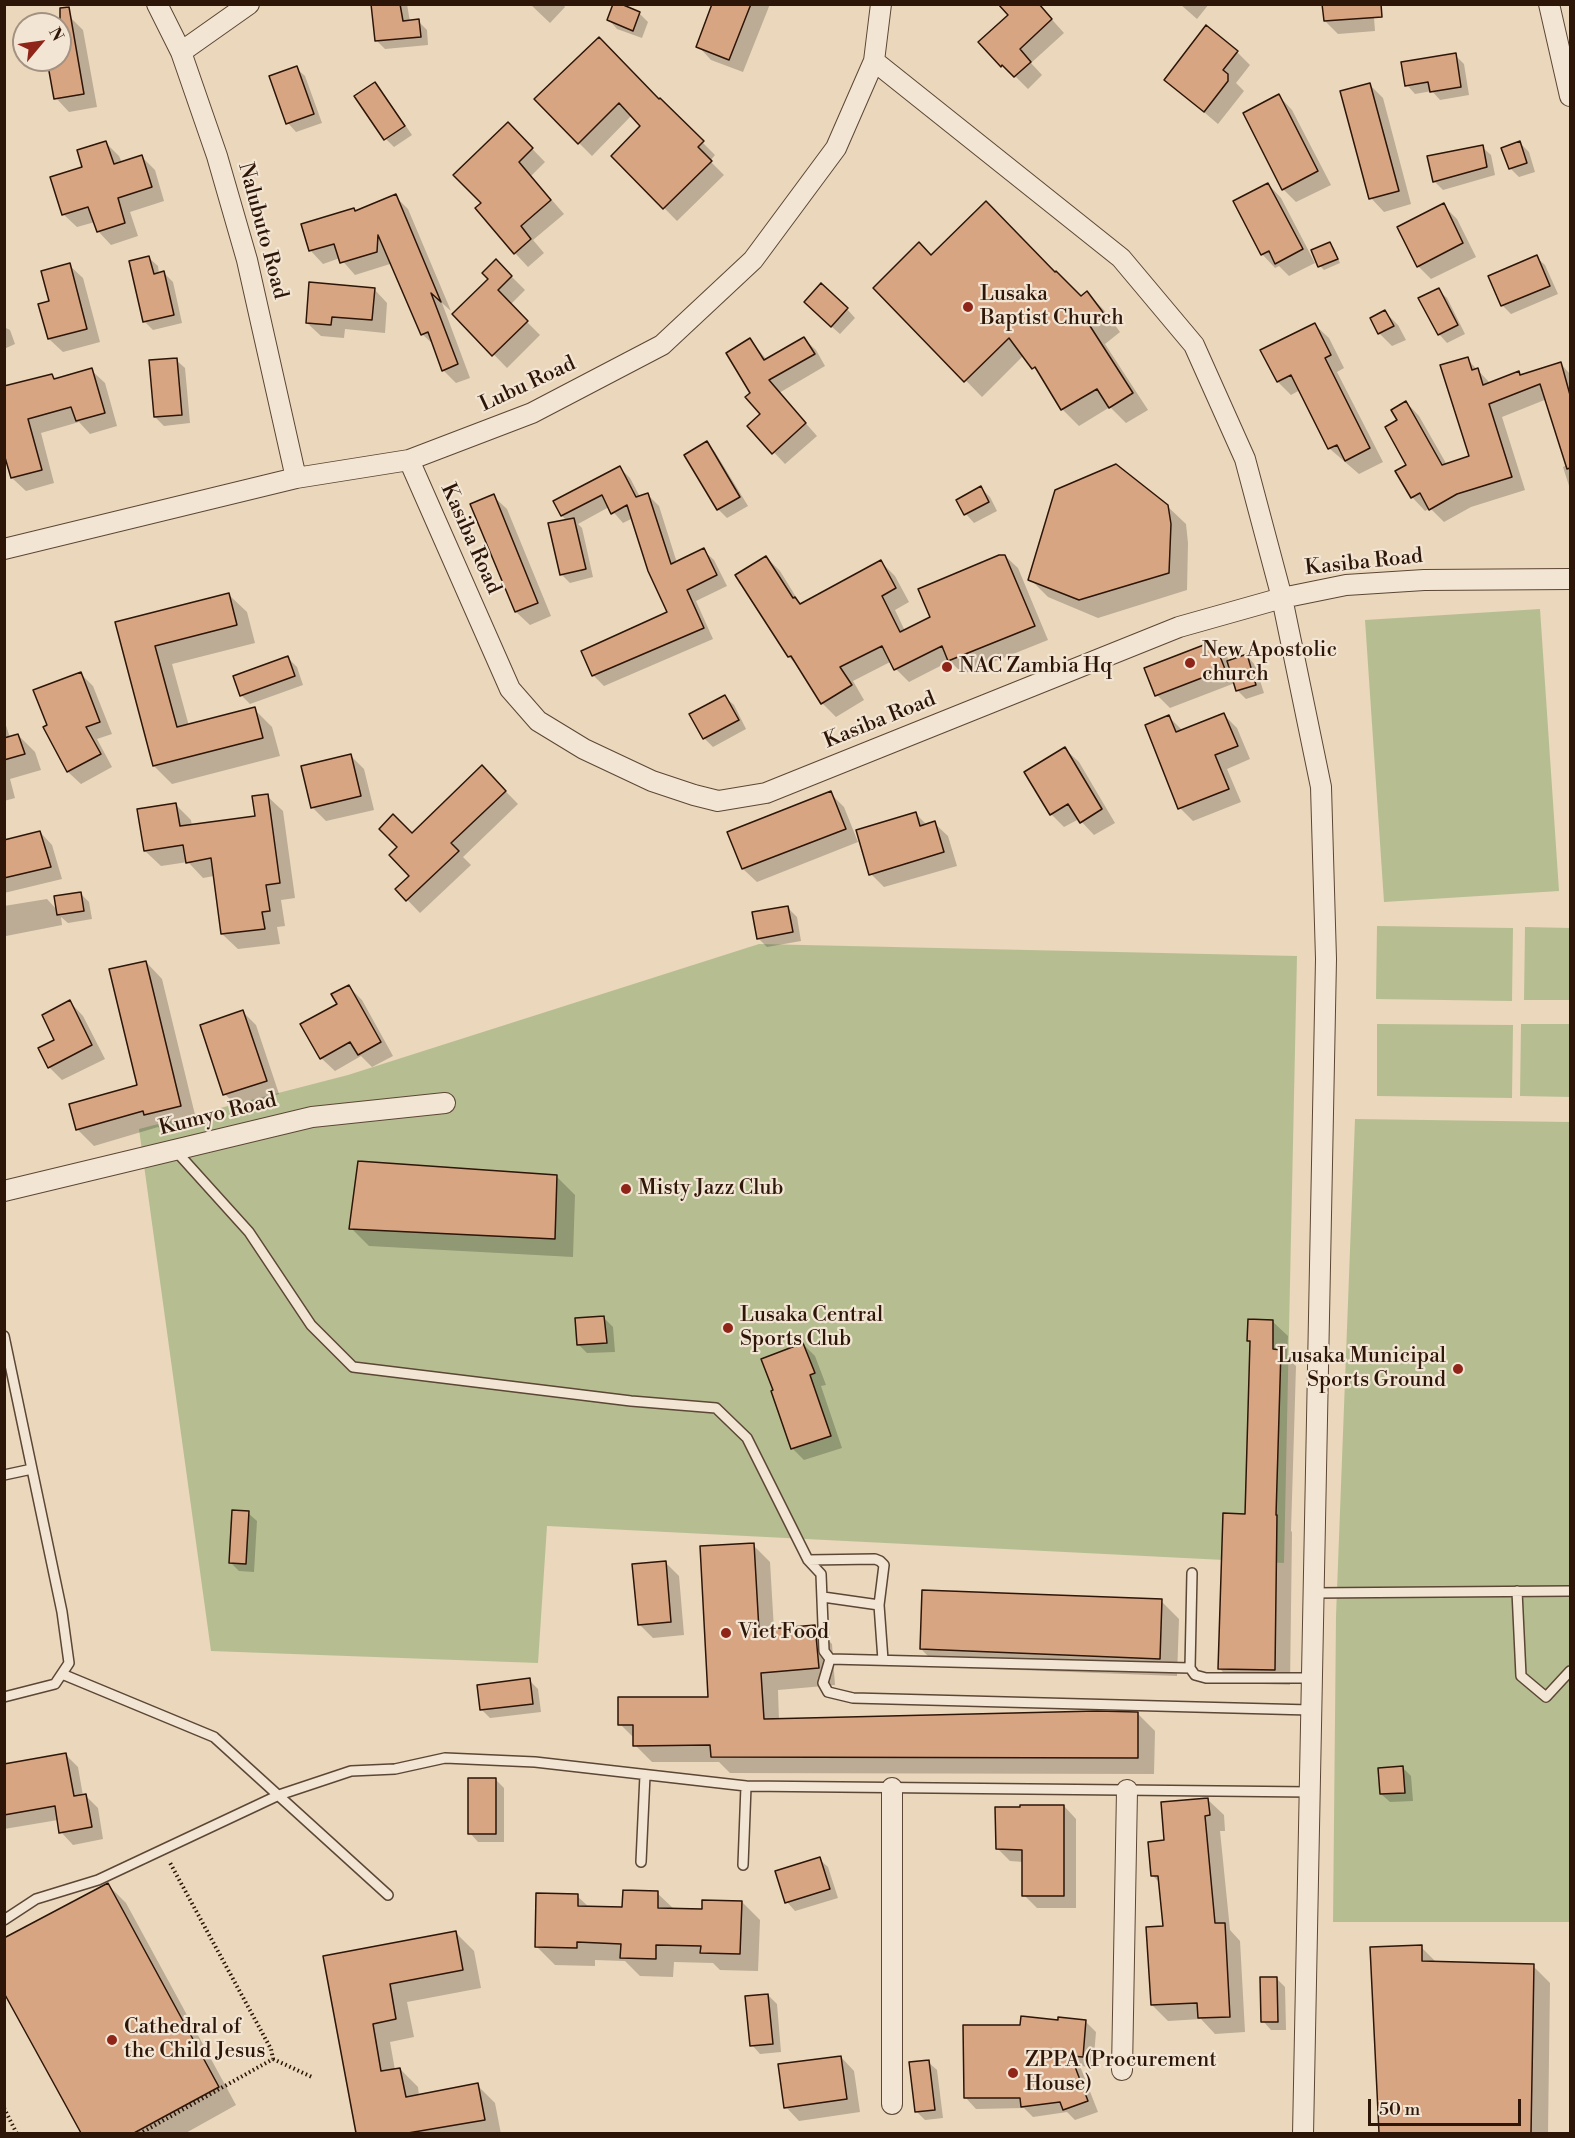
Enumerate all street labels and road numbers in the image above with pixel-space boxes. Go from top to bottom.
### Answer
street label: Nalubuto Road [232,160,292,302]
street label: Lubu Road [476,352,580,418]
street label: Kasiba Road [434,480,506,598]
street label: Kasiba Road [1304,544,1424,582]
street label: Kasiba Road [820,687,940,755]
street label: Kumyo Road [157,1088,279,1142]

